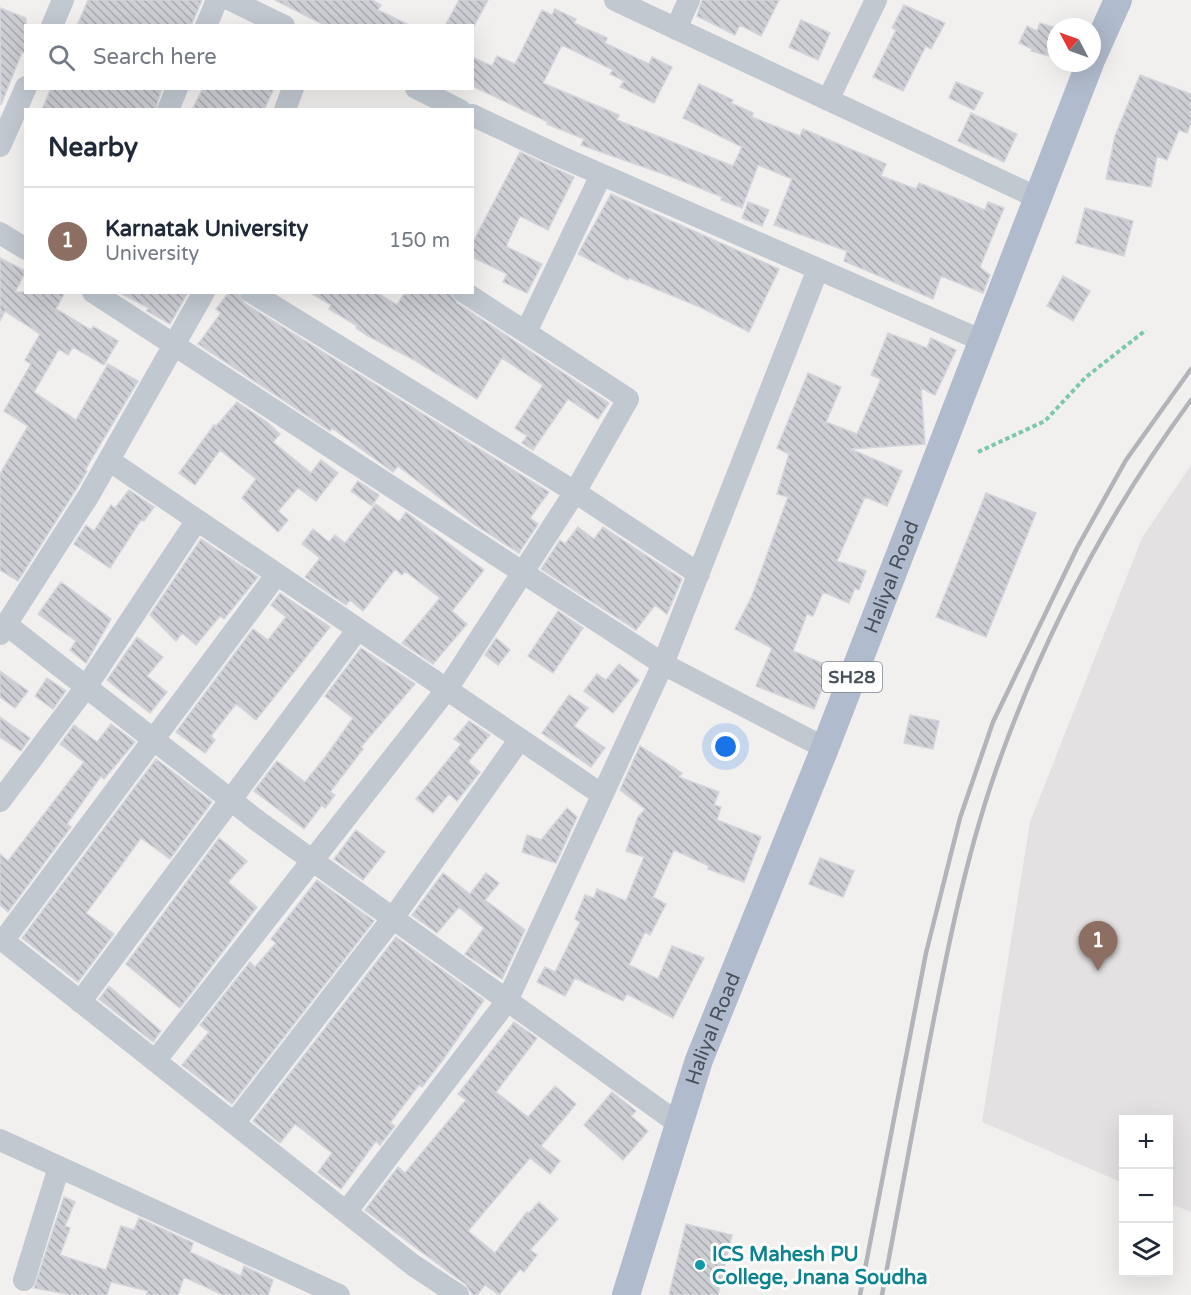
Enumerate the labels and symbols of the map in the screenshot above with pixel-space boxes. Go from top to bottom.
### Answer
north arrow [1047,18,1101,72]
street label: Haliyal Road [860,518,925,637]
road number: SH28 [822,662,882,692]
your location [711,732,740,761]
pin: 1 [1078,922,1118,971]
street label: Haliyal Road [681,969,746,1088]
place label: ICS Mahesh PU College, Jnana Soudha [712,1243,927,1290]
marker: ICS Mahesh PU College, Jnana Soudha [693,1258,707,1272]

